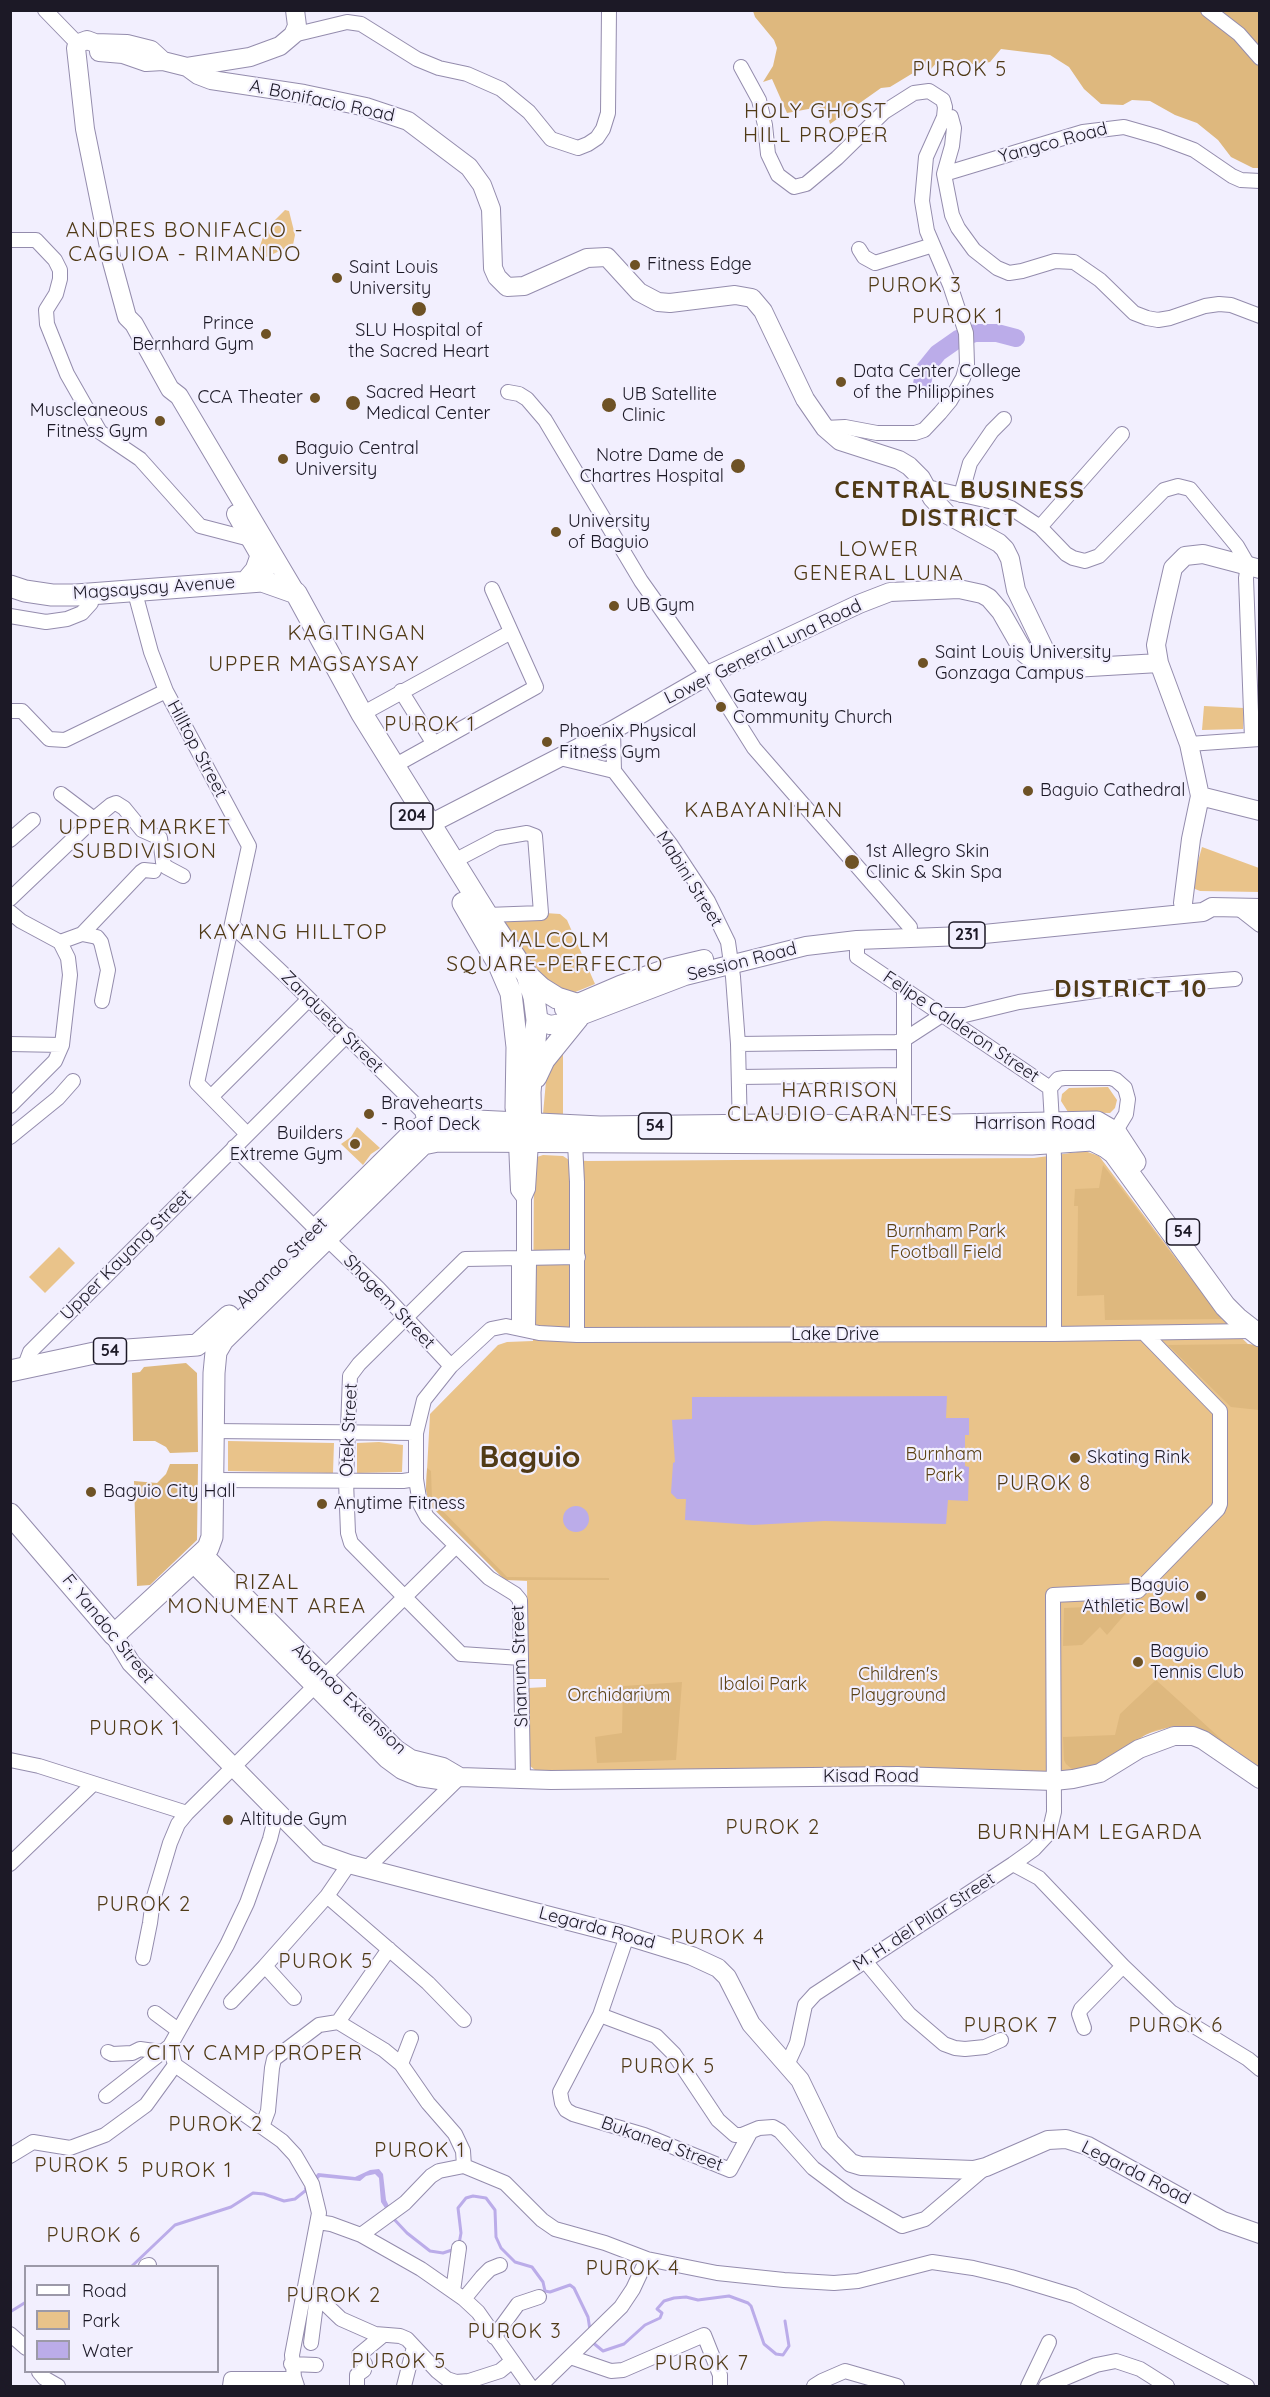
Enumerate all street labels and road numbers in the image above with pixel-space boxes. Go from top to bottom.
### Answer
street label: A. Bonifacio Road [248,75,396,127]
street label: Yangco Road [996,118,1110,168]
street label: Magsaysay Avenue [72,572,236,604]
street label: Lower General Luna Road [661,595,865,709]
street label: Hilltop Street [162,697,232,801]
road number: 204 [391,803,433,829]
street label: Mabini Street [651,827,727,931]
road number: 231 [949,922,985,948]
street label: Session Road [685,938,799,986]
street label: Zandueta Street [276,966,388,1078]
street label: Felipe Calderon Street [879,967,1043,1087]
road number: 54 [638,1113,672,1139]
street label: Harrison Road [975,1113,1095,1135]
street label: Upper Kayang Street [56,1185,196,1325]
street label: Abanao Street [232,1213,332,1313]
road number: 54 [1166,1219,1200,1245]
street label: Shagem Street [339,1250,439,1354]
street label: Lake Drive [791,1324,879,1346]
road number: 54 [94,1338,126,1364]
street label: Otek Street [336,1383,362,1477]
street label: F. Yandoc Street [57,1570,159,1688]
street label: Shanum Street [507,1604,533,1728]
street label: Abanao Extension [287,1639,411,1759]
street label: Kisad Road [823,1766,919,1788]
street label: M. H. del Pilar Street [849,1868,999,1976]
street label: Legarda Road [536,1902,658,1954]
street label: Bukaned Street [598,2112,726,2176]
street label: Legarda Road [1078,2136,1194,2210]

